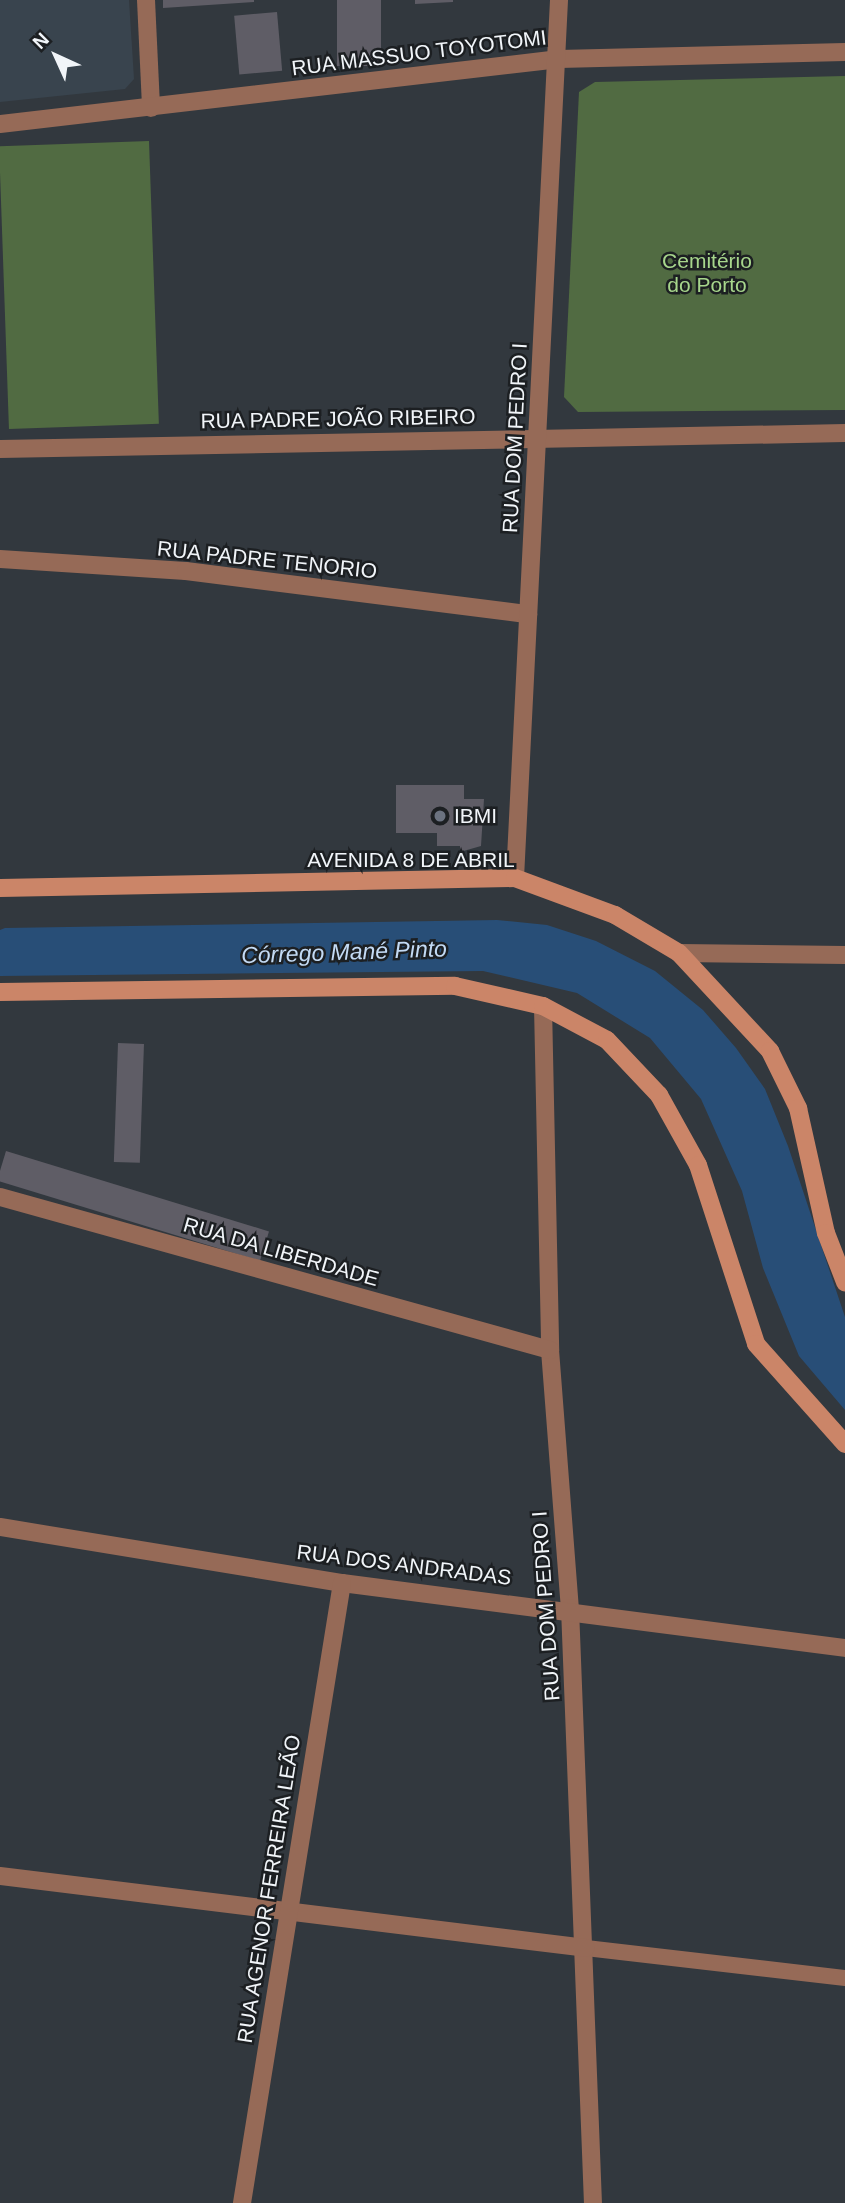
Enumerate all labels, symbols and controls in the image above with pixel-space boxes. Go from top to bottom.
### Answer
north arrow [21,21,91,91]
street label: RUA MASSUO TOYOTOMI [289,25,549,81]
text: N [29,29,53,53]
park label: Cemitério do Porto [662,248,752,298]
street label: RUA DOM PEDRO I [497,342,533,534]
street label: RUA PADRE JOÃO RIBEIRO [200,404,476,434]
street label: RUA PADRE TENORIO [155,536,379,584]
place label: IBMI [454,803,497,829]
marker: IBMI [432,808,448,824]
street label: AVENIDA 8 DE ABRIL [306,847,516,873]
water label: Córrego Mané Pinto [241,935,447,969]
street label: RUA DA LIBERDADE [179,1212,383,1292]
street label: RUA DOM PEDRO I [527,1510,565,1702]
street label: RUA DOS ANDRADAS [294,1539,514,1591]
street label: RUA AGENOR FERREIRA LEÃO [232,1731,306,2047]

